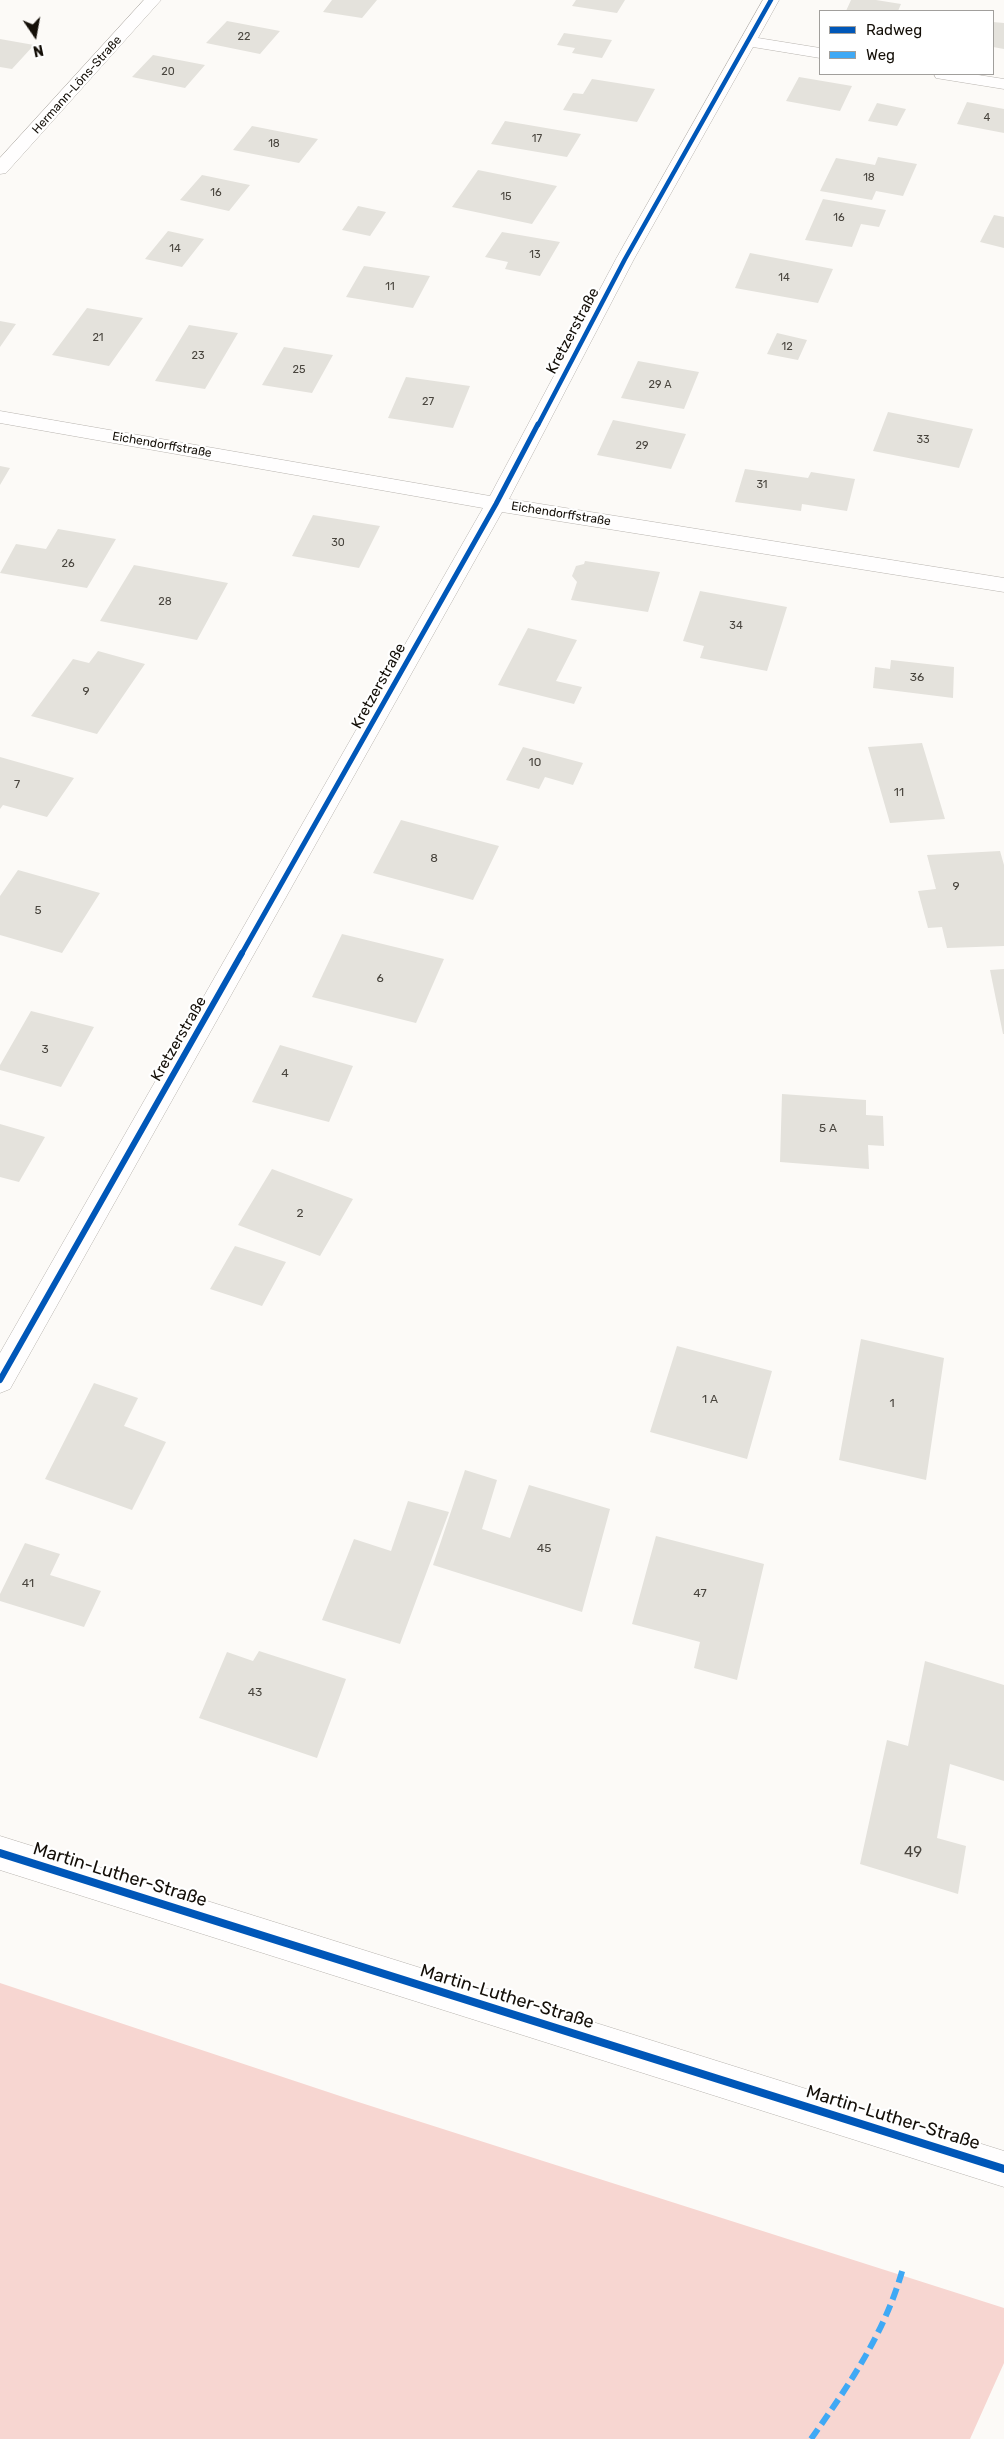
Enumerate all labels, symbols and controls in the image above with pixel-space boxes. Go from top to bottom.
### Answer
north arrow [10,10,60,60]
legend [819,10,994,75]
text: Radweg [866,21,922,39]
house number: 22 [238,30,250,44]
street label: Hermann-Löns-Straße [29,33,125,137]
text: N [32,41,45,60]
text: Weg [866,46,895,64]
house number: 20 [161,65,175,79]
house number: 4 [984,111,990,125]
house number: 17 [532,132,542,146]
house number: 18 [268,137,280,151]
house number: 18 [863,171,875,185]
house number: 16 [210,186,222,200]
house number: 15 [500,190,512,204]
house number: 16 [833,211,845,225]
house number: 14 [169,242,181,256]
house number: 13 [529,248,541,262]
house number: 14 [778,271,790,285]
house number: 11 [385,280,395,294]
street label: Kretzerstraße [543,285,603,377]
house number: 21 [92,331,104,345]
house number: 12 [781,340,793,354]
house number: 23 [191,349,205,363]
house number: 25 [293,363,305,377]
house number: 29 A [648,378,672,392]
house number: 27 [422,395,434,409]
street label: Eichendorffstraße [111,429,213,461]
house number: 33 [916,433,930,447]
house number: 29 [636,439,648,453]
house number: 31 [756,478,768,492]
street label: Eichendorffstraße [510,499,612,529]
house number: 30 [331,536,345,550]
house number: 26 [61,557,75,571]
house number: 28 [158,595,172,609]
house number: 34 [729,619,743,633]
street label: Kretzerstraße [348,640,410,732]
house number: 36 [910,671,924,685]
house number: 9 [82,685,90,699]
house number: 10 [529,756,541,770]
house number: 7 [14,778,20,792]
house number: 11 [894,786,904,800]
house number: 8 [430,852,438,866]
house number: 9 [952,880,960,894]
house number: 5 [34,904,42,918]
house number: 6 [376,972,384,986]
street label: Kretzerstraße [147,993,211,1085]
house number: 3 [41,1043,49,1057]
house number: 4 [281,1067,289,1081]
house number: 5 A [819,1122,837,1136]
house number: 2 [296,1207,304,1221]
house number: 1 A [702,1393,718,1407]
house number: 1 [889,1397,895,1411]
house number: 45 [537,1542,551,1556]
house number: 41 [22,1577,34,1591]
house number: 47 [693,1587,707,1601]
house number: 43 [248,1686,262,1700]
street label: Martin-Luther-Straße [30,1838,210,1912]
house number: 49 [904,1844,922,1862]
street label: Martin-Luther-Straße [417,1960,597,2034]
street label: Martin-Luther-Straße [803,2081,983,2155]

